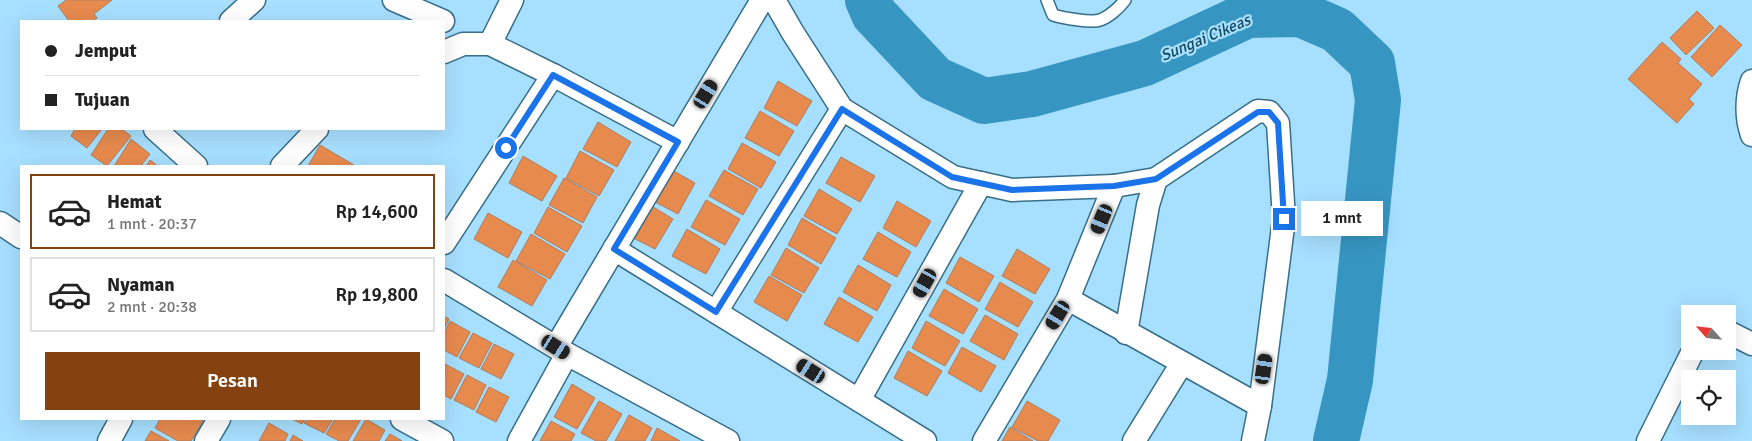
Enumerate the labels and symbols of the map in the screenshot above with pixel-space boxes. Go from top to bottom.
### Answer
water label: Sungai Cikeas [1157,9,1255,66]
car [691,77,720,111]
route start [495,137,517,159]
car [1089,202,1114,236]
callout: 1 mnt [1302,202,1384,236]
route end [1273,208,1295,230]
car [911,266,938,300]
car [1043,298,1072,332]
north arrow [1681,305,1736,360]
car [539,333,572,361]
car [1254,353,1273,385]
car [794,357,827,385]

